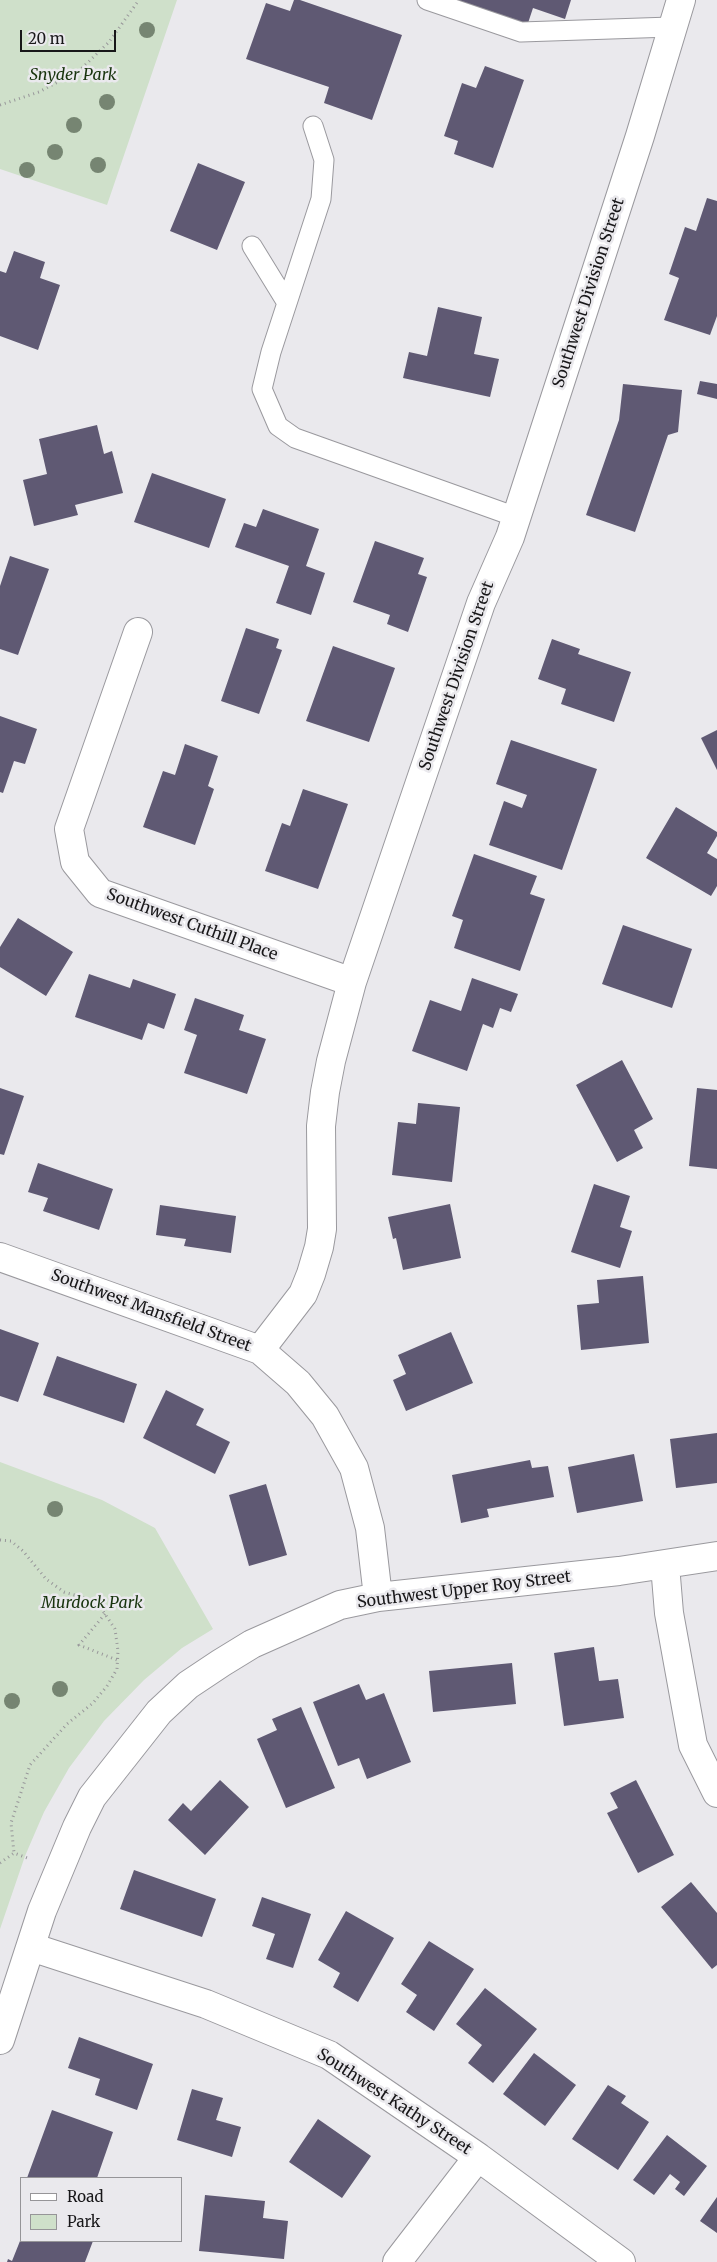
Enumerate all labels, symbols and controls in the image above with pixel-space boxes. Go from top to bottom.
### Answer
scale bar [22,20,119,52]
text: 20 m [28,29,65,48]
park label: Snyder Park [29,65,117,85]
street label: Southwest Division Street [549,196,629,390]
street label: Southwest Division Street [416,579,498,773]
street label: Southwest Cuthill Place [104,885,280,965]
street label: Southwest Mansfield Street [48,1266,254,1356]
street label: Southwest Upper Roy Street [356,1567,572,1613]
park label: Murdock Park [41,1593,143,1613]
street label: Southwest Kathy Street [313,2045,475,2159]
legend [20,2177,182,2242]
text: Road [67,2187,103,2206]
text: Park [67,2212,100,2231]

